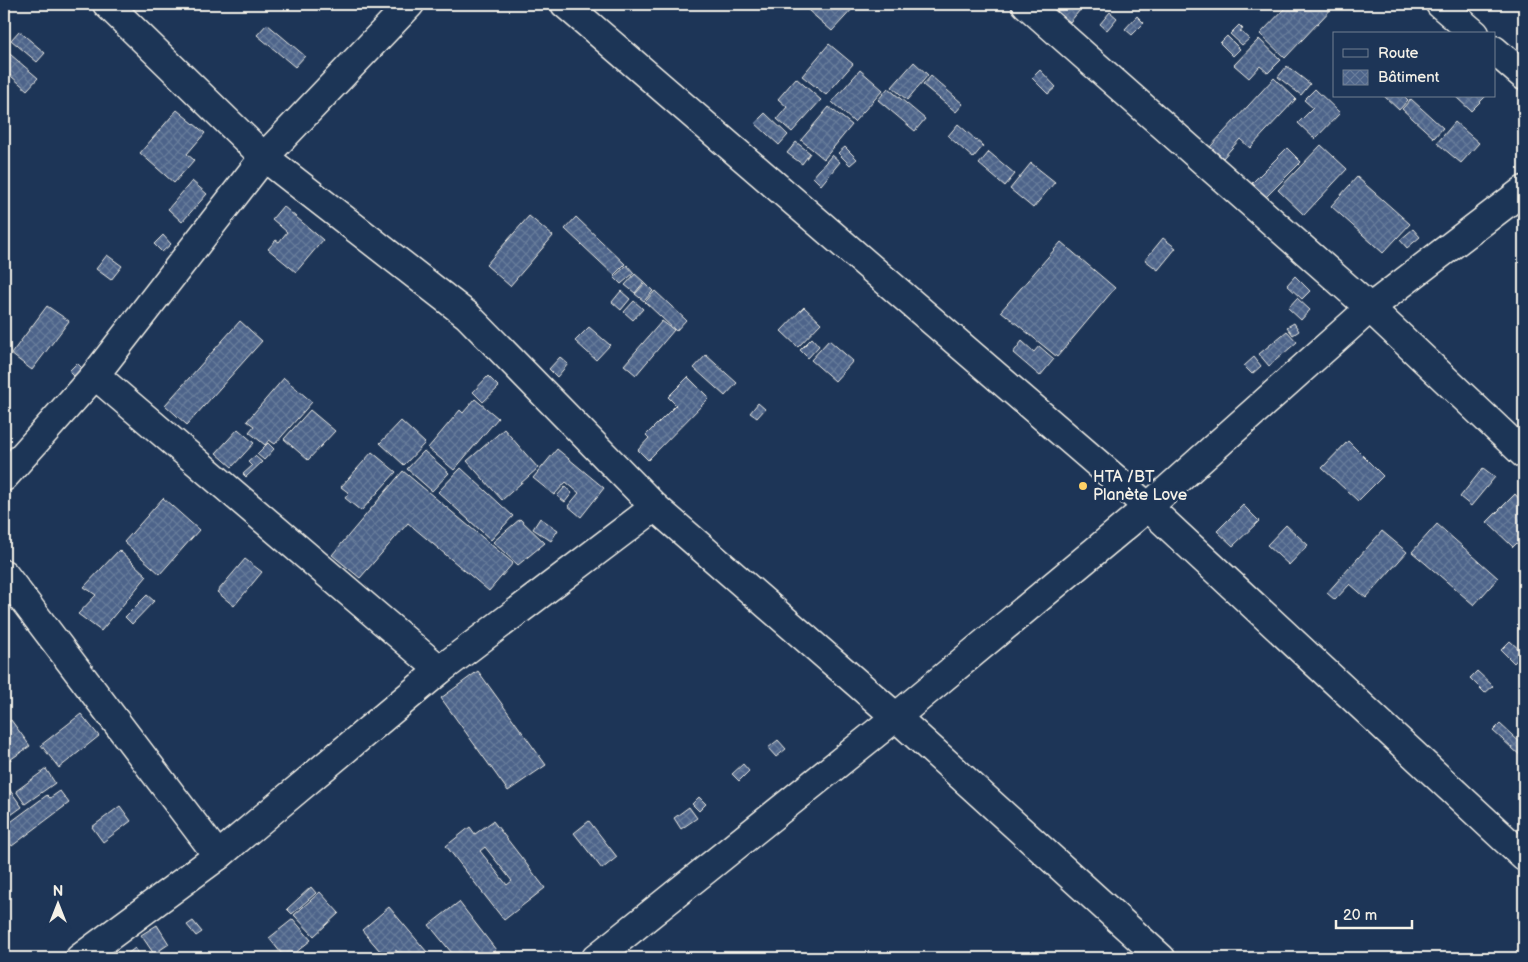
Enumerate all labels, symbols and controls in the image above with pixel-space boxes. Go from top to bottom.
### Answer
legend [1333,32,1496,98]
text: Route [1378,44,1419,63]
text: Bâtiment [1378,68,1440,87]
place label: HTA /BT Planète Love [1093,468,1188,505]
marker: HTA /BT Planète Love [1077,480,1089,492]
north arrow [32,880,82,930]
text: N [53,883,63,900]
scale bar [1336,897,1412,929]
text: 20 m [1343,906,1377,925]

